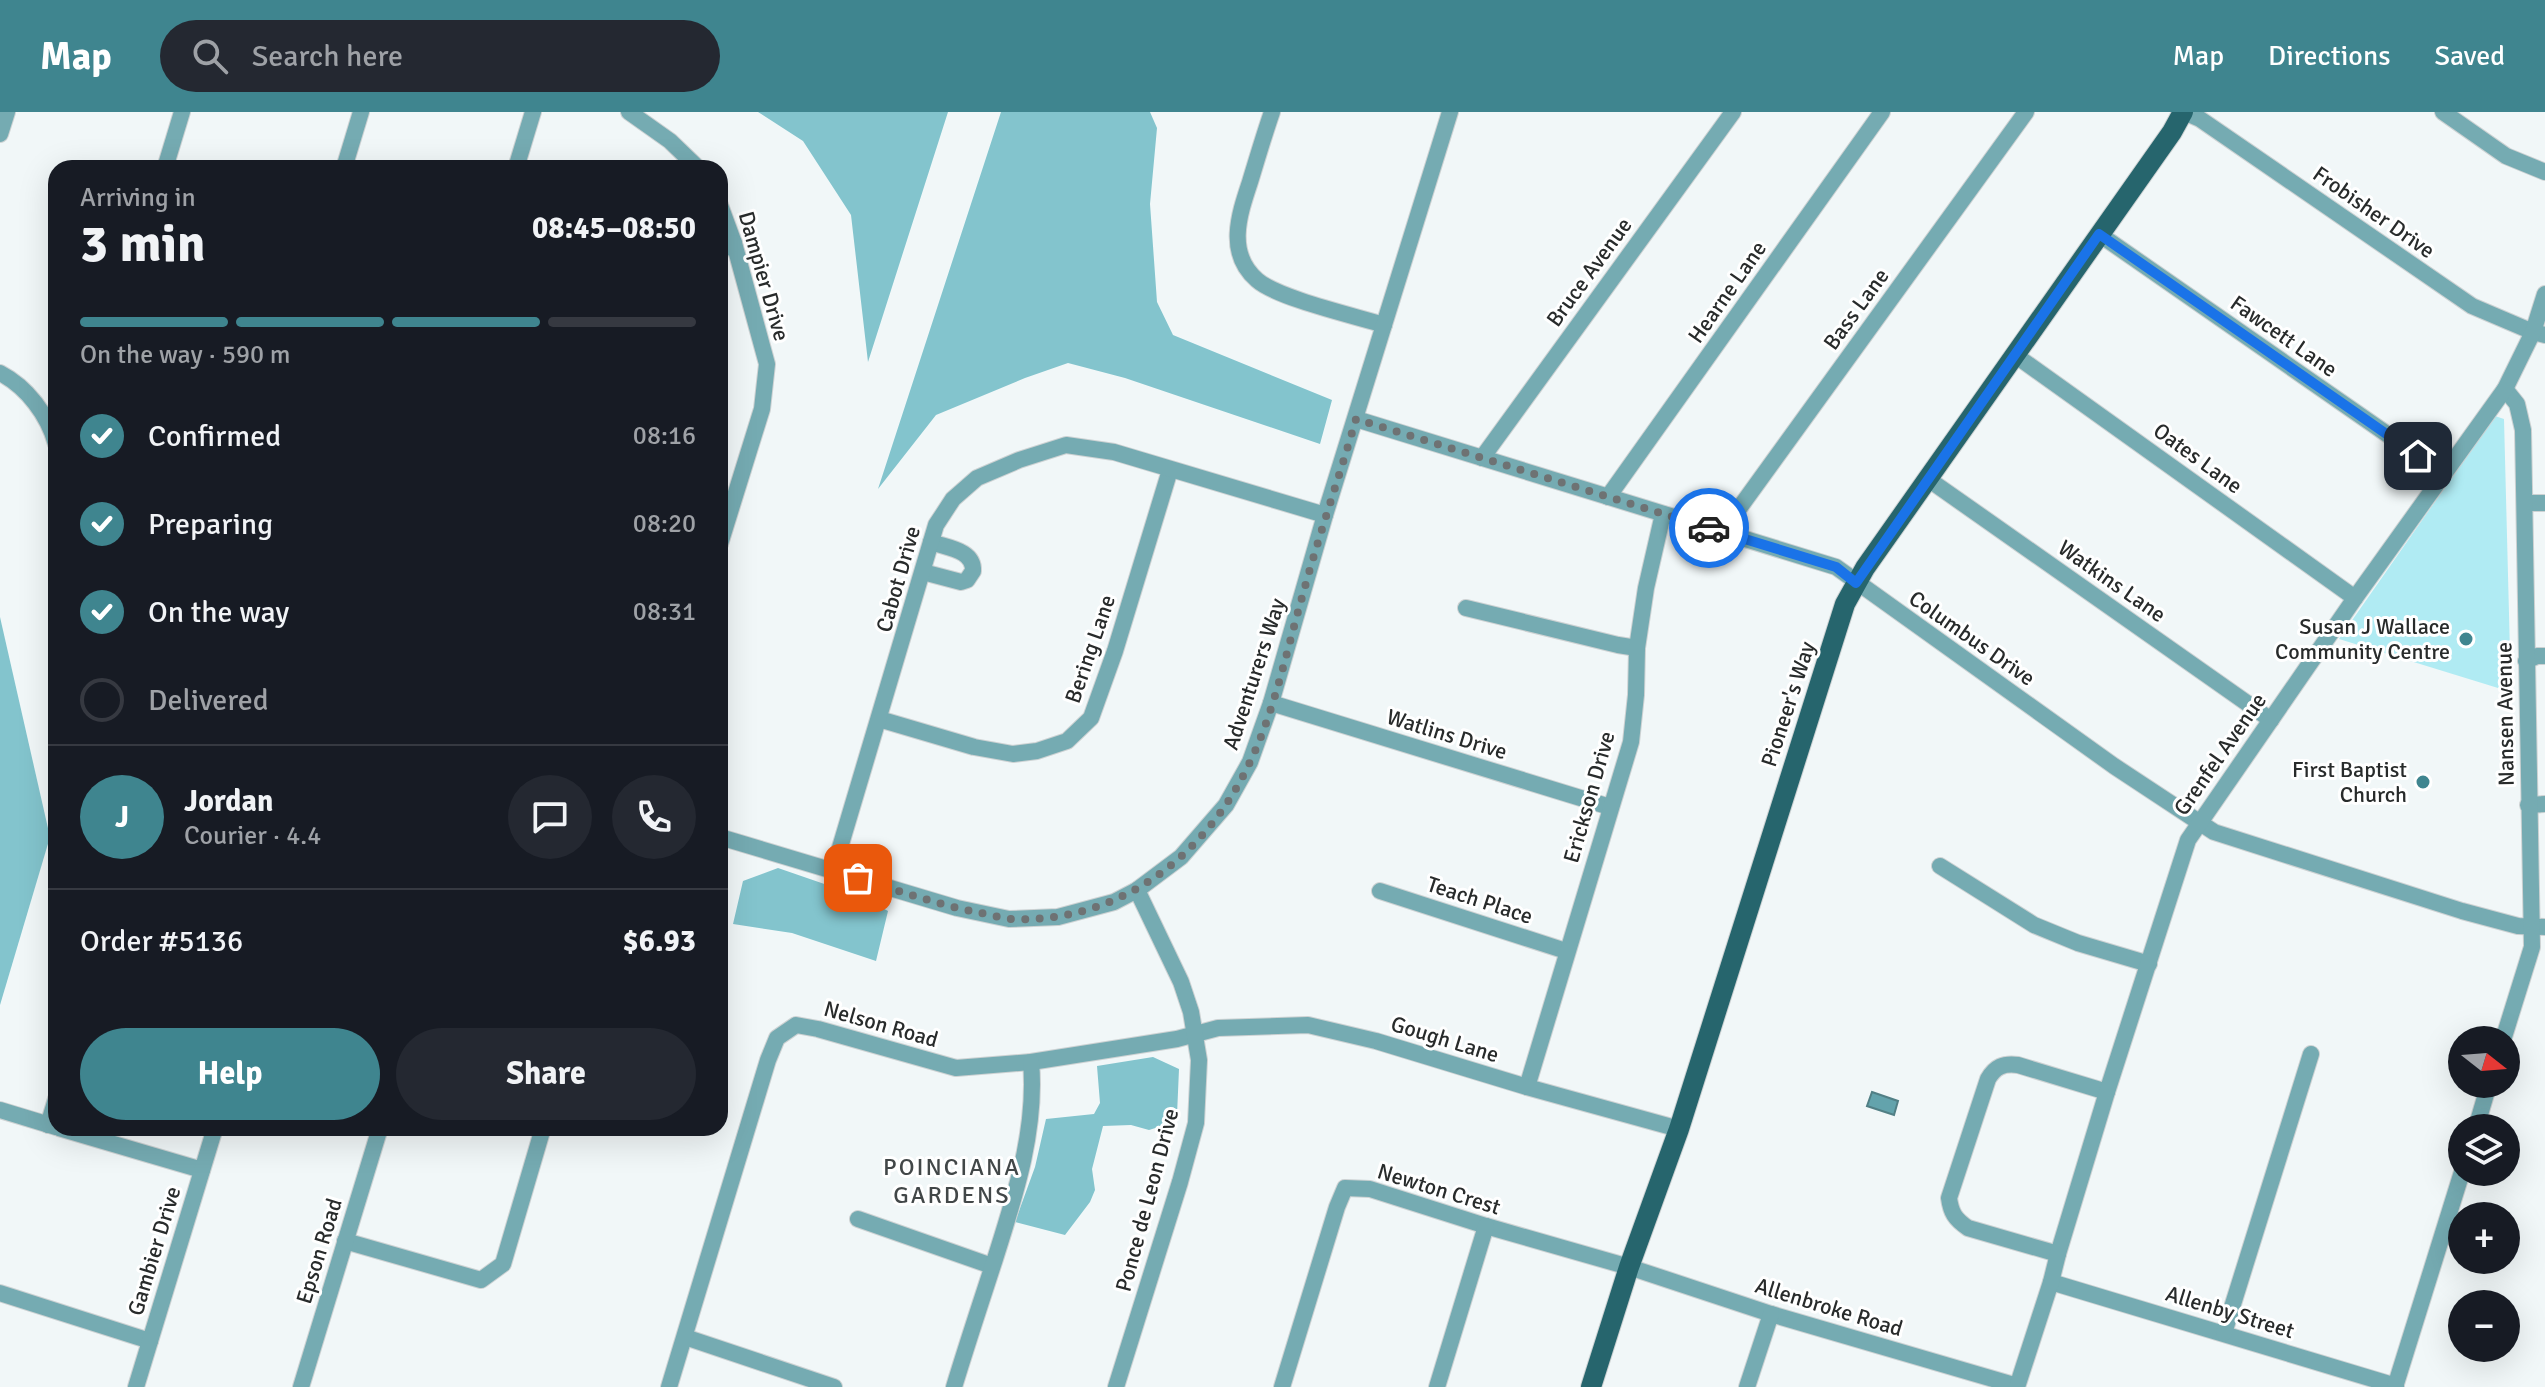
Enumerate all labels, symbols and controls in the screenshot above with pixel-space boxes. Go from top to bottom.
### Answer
search box [160,20,720,92]
text: Map [40,33,112,80]
icon: search [188,34,232,78]
text: Search here [252,38,403,75]
text: Map [2172,39,2224,73]
text: Directions [2268,39,2390,73]
text: Saved [2434,39,2505,73]
street label: Frobisher Drive [2308,160,2440,264]
text: Arriving in [80,182,196,214]
street label: Dampier Drive [733,208,795,344]
text: 08:45–08:50 [532,210,696,247]
text: 3 min [80,212,206,276]
street label: Bruce Avenue [1540,212,1638,332]
street label: Hearne Lane [1682,236,1772,348]
street label: Bass Lane [1817,263,1895,355]
street label: Fawcett Lane [2225,289,2343,383]
text: On the way · 590 m [80,339,290,371]
icon: check [80,414,124,458]
street label: Oates Lane [2148,417,2248,499]
text: Confirmed [148,418,281,455]
text: 08:16 [633,420,696,452]
pin [2384,422,2452,490]
icon: home [2396,434,2440,478]
courier [1669,488,1749,568]
icon: check [80,502,124,546]
text: Preparing [148,506,273,543]
icon: car [1687,506,1731,550]
text: 08:20 [633,508,696,540]
street label: Cabot Drive [870,523,926,635]
street label: Watkins Lane [2053,534,2171,628]
street label: Columbus Drive [1904,585,2040,691]
icon: check [80,590,124,634]
street label: Bering Lane [1059,591,1121,707]
text: On the way [148,594,289,631]
street label: Adventurers Way [1217,594,1291,753]
text: 08:31 [633,596,696,628]
place label: Susan J Wallace Community Centre [2275,613,2450,665]
marker: Susan J Wallace Community Centre [2457,630,2475,648]
street label: Pioneer's Way [1755,637,1821,770]
street label: Nansen Avenue [2490,642,2520,786]
text: Delivered [148,682,269,719]
street label: Grenfel Avenue [2168,688,2272,820]
street label: Watlins Drive [1384,703,1510,765]
street label: Erickson Drive [1557,728,1621,866]
place label: First Baptist Church [2292,756,2407,808]
marker: First Baptist Church [2414,773,2432,791]
button: chat [508,775,592,859]
button: phone [612,775,696,859]
text: Jordan [184,783,273,820]
text: J [115,799,129,836]
text: Courier · 4.4 [184,820,321,852]
pin [824,844,892,912]
icon: bag [836,856,880,900]
street label: Teach Place [1424,870,1536,930]
text: Order #5136 [80,923,243,960]
text: $6.93 [623,923,696,960]
street label: Nelson Road [821,995,941,1053]
street label: Gough Lane [1388,1010,1502,1068]
north arrow [2448,1026,2520,1098]
map controls [2448,1026,2520,1362]
button: Help [80,1028,380,1120]
button: Share [396,1028,696,1120]
street label: Ponce de Leon Drive [1110,1106,1184,1294]
button: layers [2448,1114,2520,1186]
district label: POINCIANA GARDENS [883,1152,1021,1210]
street label: Newton Crest [1374,1158,1504,1221]
street label: Gambier Drive [122,1183,186,1319]
street label: Epson Road [290,1195,348,1307]
button: + [2448,1202,2520,1274]
street label: Allenbroke Road [1752,1272,1906,1342]
street label: Allenby Street [2163,1280,2298,1344]
button: − [2448,1290,2520,1362]

